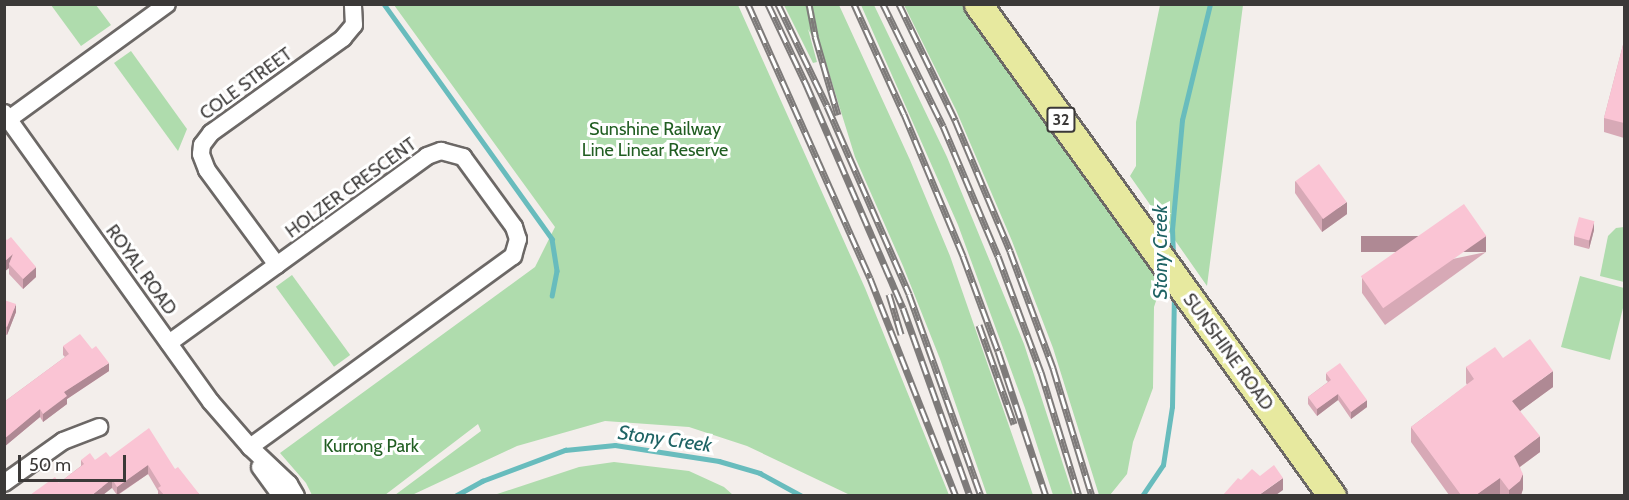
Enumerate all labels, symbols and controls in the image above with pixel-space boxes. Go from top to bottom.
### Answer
street label: COLE STREET [196,43,296,125]
road number: 32 [1046,107,1076,133]
park label: Sunshine Railway Line Linear Reserve [582,119,728,162]
street label: HOLZER CRESCENT [282,133,420,243]
water label: Stony Creek [1148,205,1172,299]
street label: ROYAL ROAD [101,221,181,319]
street label: SUNSHINE ROAD [1178,289,1278,415]
water label: Stony Creek [617,421,713,457]
park label: Kurrong Park [323,435,419,457]
scale bar [21,443,129,481]
text: 50 m [29,454,71,476]

